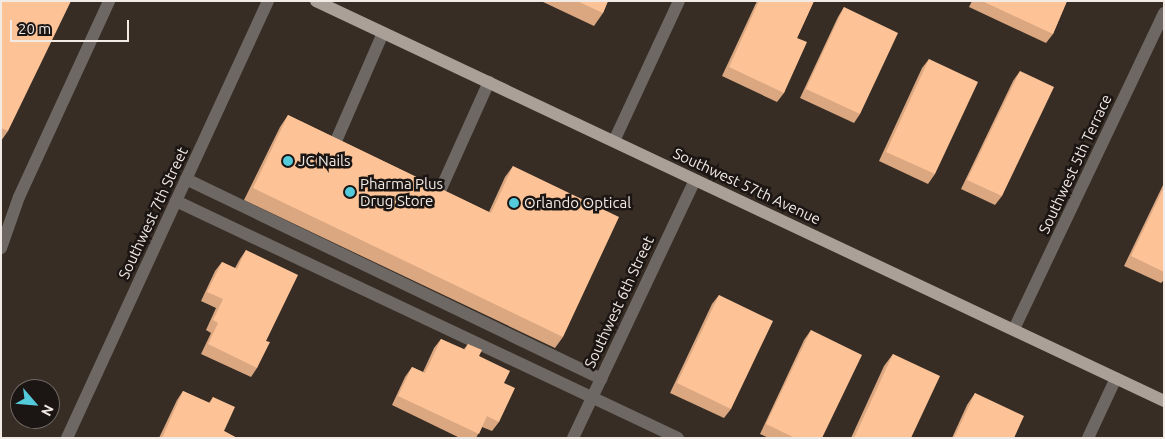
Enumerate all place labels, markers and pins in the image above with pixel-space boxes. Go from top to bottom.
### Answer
place label: JC Nails [298,152,351,170]
marker: JC Nails [282,155,294,167]
place label: Pharma Plus Drug Store [360,174,443,209]
marker: Pharma Plus Drug Store [344,186,356,198]
place label: Orlando Optical [524,194,631,212]
marker: Orlando Optical [508,197,520,209]

